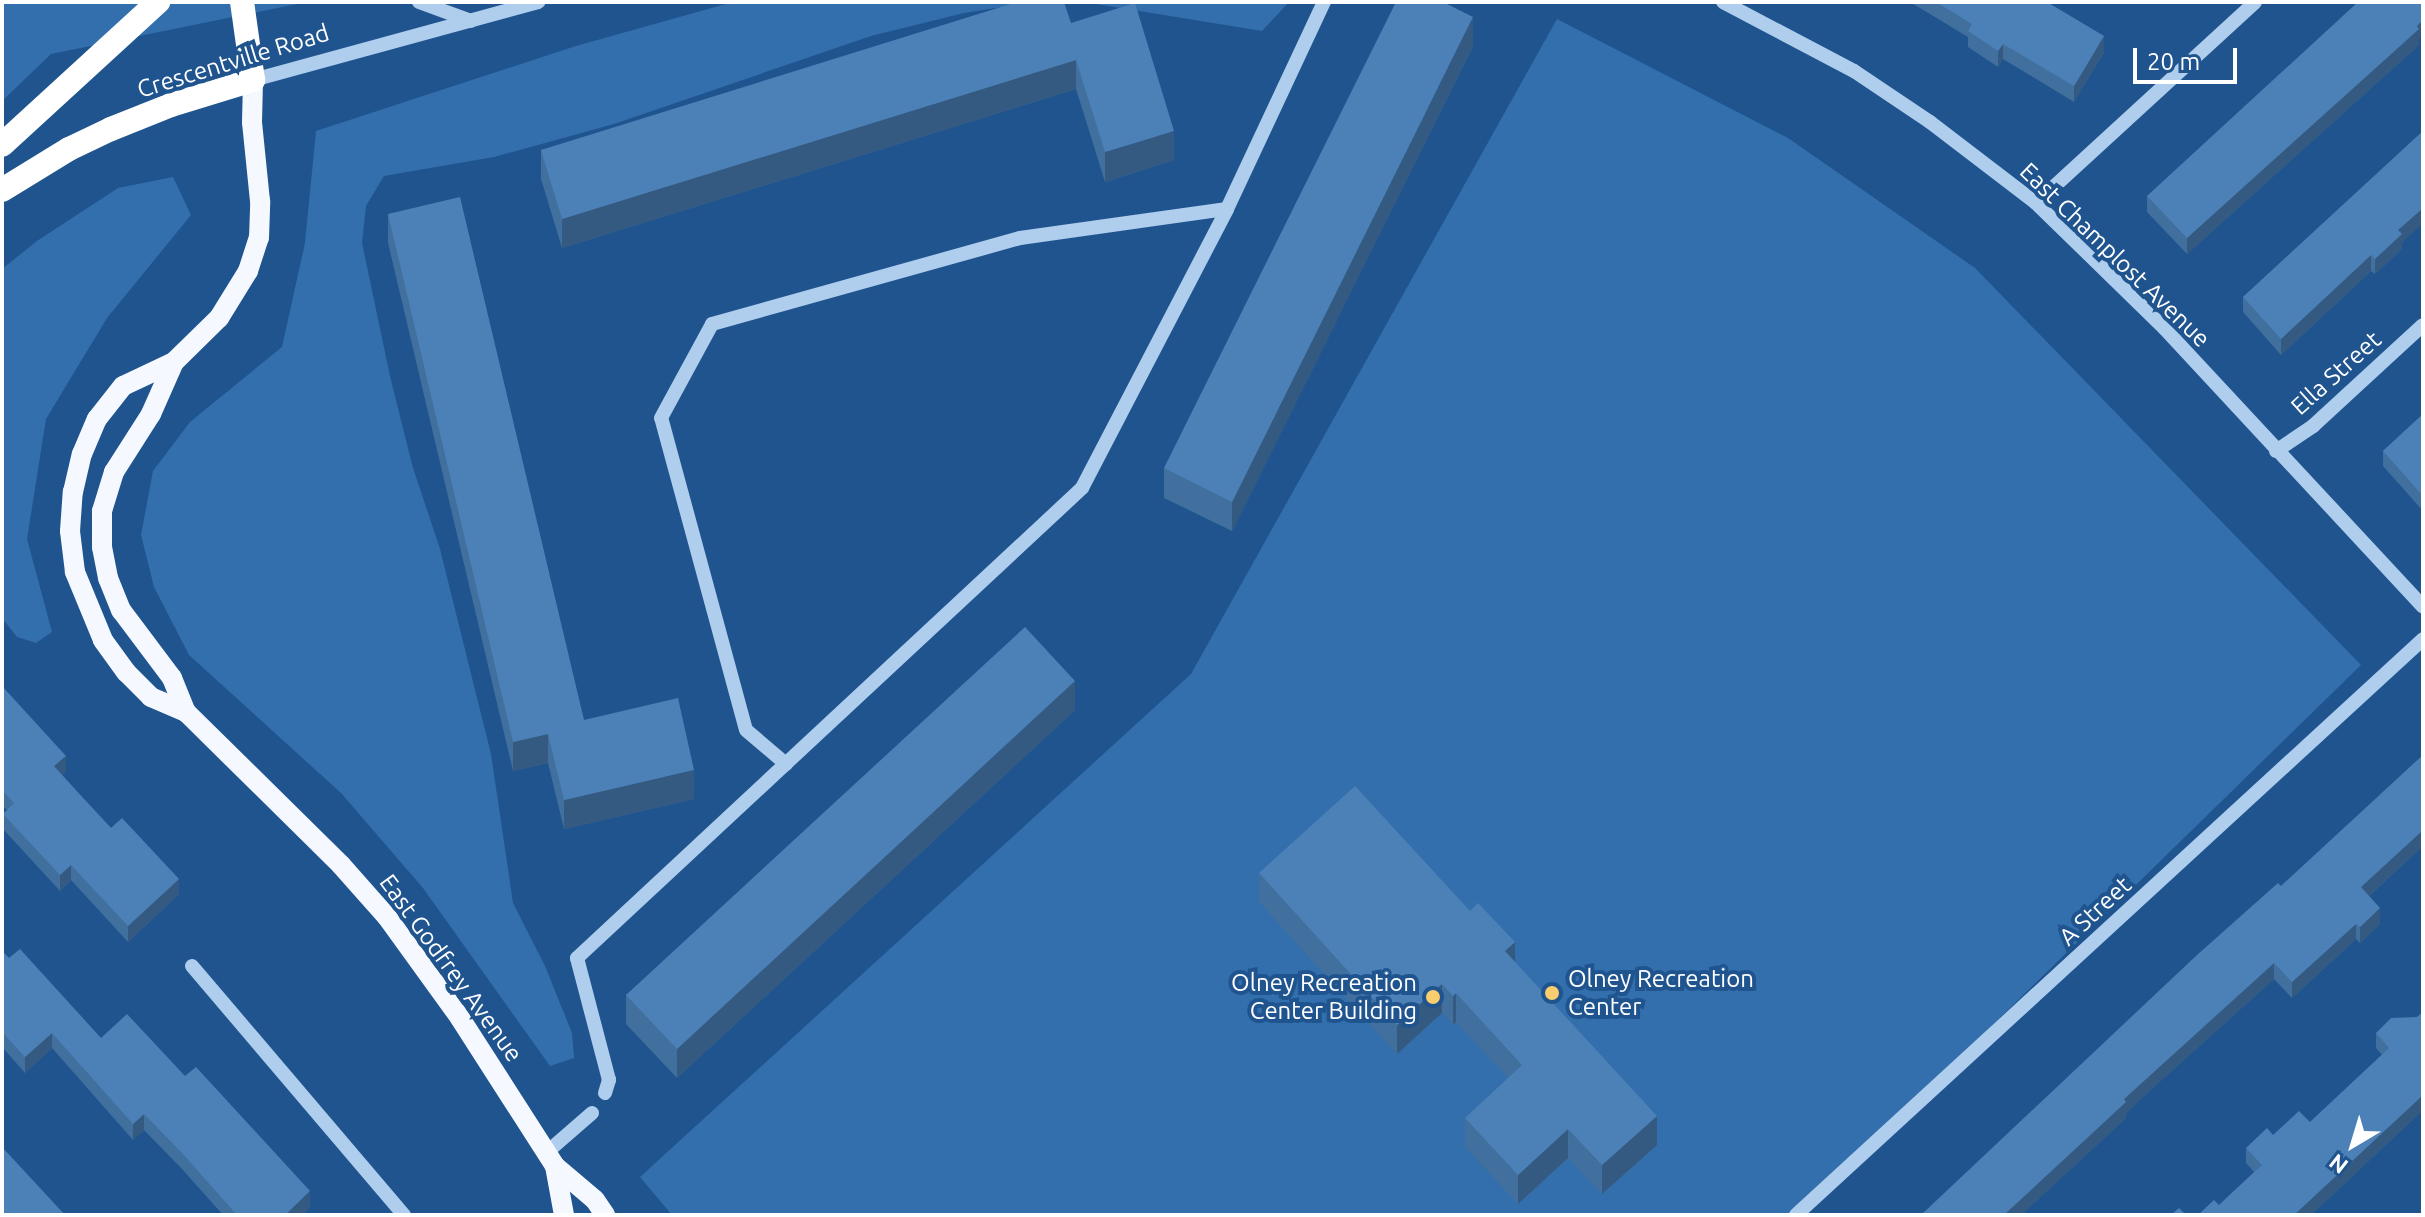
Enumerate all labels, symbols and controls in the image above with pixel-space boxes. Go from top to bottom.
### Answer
street label: Crescentville Road [134,18,332,104]
scale bar [2137,32,2241,82]
text: 20 m [2147,48,2200,75]
street label: East Champlost Avenue [2014,157,2216,353]
street label: Ella Street [2285,325,2387,421]
street label: East Godfrey Avenue [373,869,529,1067]
street label: A Street [2053,870,2137,952]
place label: Olney Recreation Center [1568,965,1754,1021]
place label: Olney Recreation Center Building [1231,969,1417,1025]
marker: Olney Recreation Center [1543,984,1561,1002]
marker: Olney Recreation Center Building [1424,988,1442,1006]
north arrow [2313,1105,2393,1185]
text: N [2324,1149,2352,1179]

